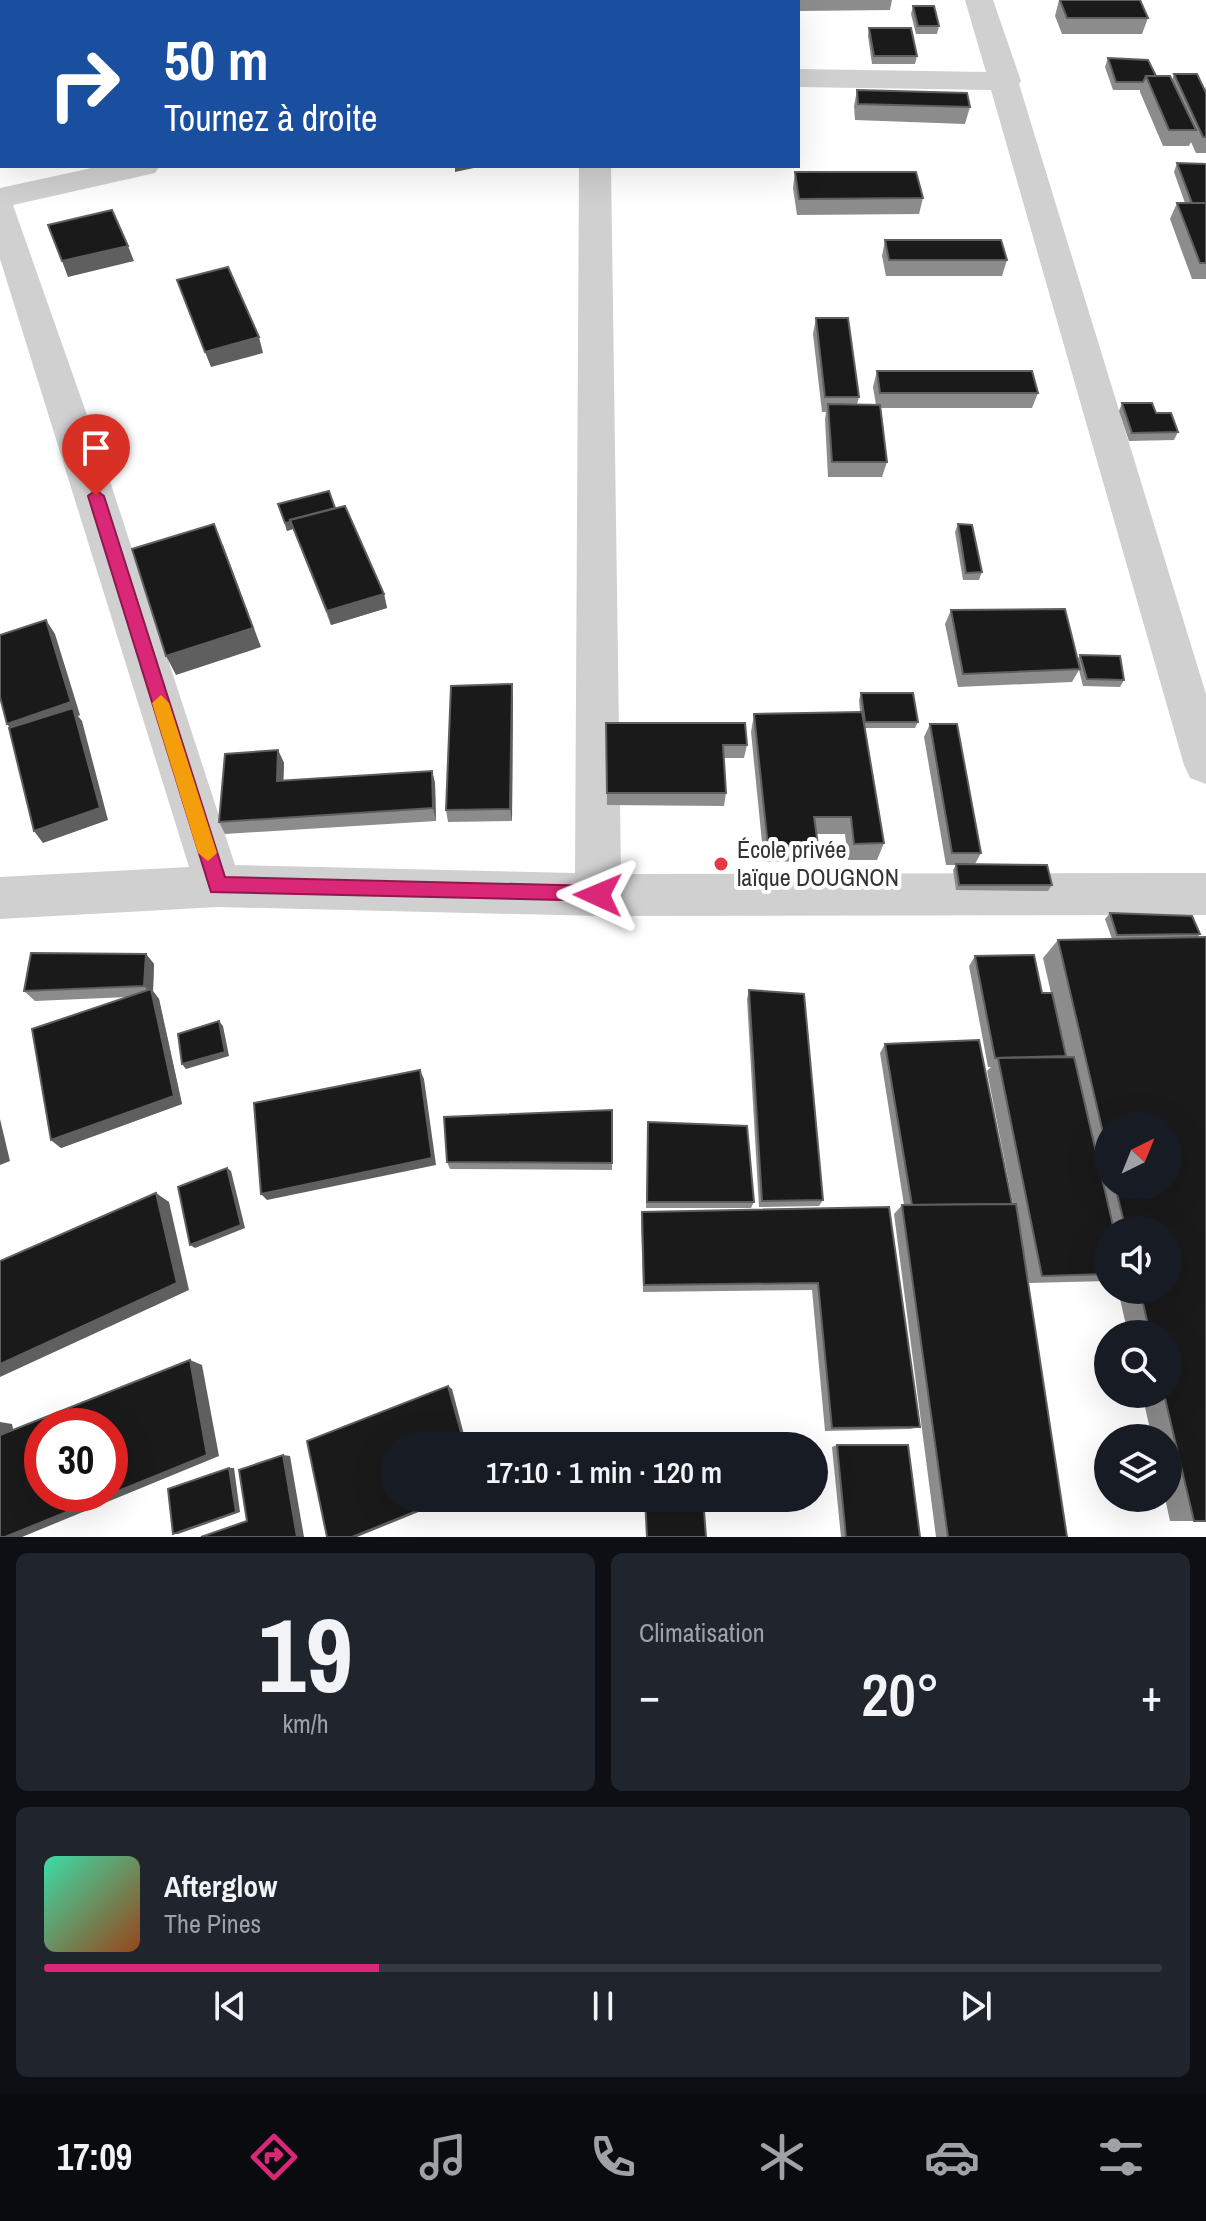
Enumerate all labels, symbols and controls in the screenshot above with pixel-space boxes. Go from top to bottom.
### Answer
text: 50 m [164,22,269,97]
icon: right [32,32,136,136]
text: Tournez à droite [164,94,377,142]
pin [62,414,130,496]
icon: arrive [74,426,118,470]
place label: École privée laïque DOUGNON [737,833,899,893]
position arrow [556,853,640,937]
marker: École privée laïque DOUGNON [712,855,730,873]
north arrow [1094,1112,1182,1200]
map controls [1094,1112,1182,1512]
button: sound [1094,1216,1182,1304]
button: search [1094,1320,1182,1408]
speed limit sign: 30 [24,1408,128,1512]
button: layers [1094,1424,1182,1512]
text: 17:10 · 1 min · 120 m [486,1452,722,1492]
text: 19 [258,1584,353,1724]
text: Climatisation [639,1615,765,1650]
text: 20° [861,1654,940,1735]
text: − [639,1665,660,1725]
text: + [1141,1665,1162,1725]
text: km/h [282,1706,329,1741]
text: Afterglow [164,1866,277,1906]
text: The Pines [164,1906,261,1941]
icon: previous [208,1984,252,2028]
icon: pause [581,1984,625,2028]
icon: next [954,1984,998,2028]
icon: directions [246,2129,302,2185]
icon: music [415,2129,471,2185]
icon: phone [585,2129,641,2185]
icon: climate [754,2129,810,2185]
icon: car [924,2129,980,2185]
icon: filters [1093,2129,1149,2185]
text: 17:09 [57,2133,132,2181]

